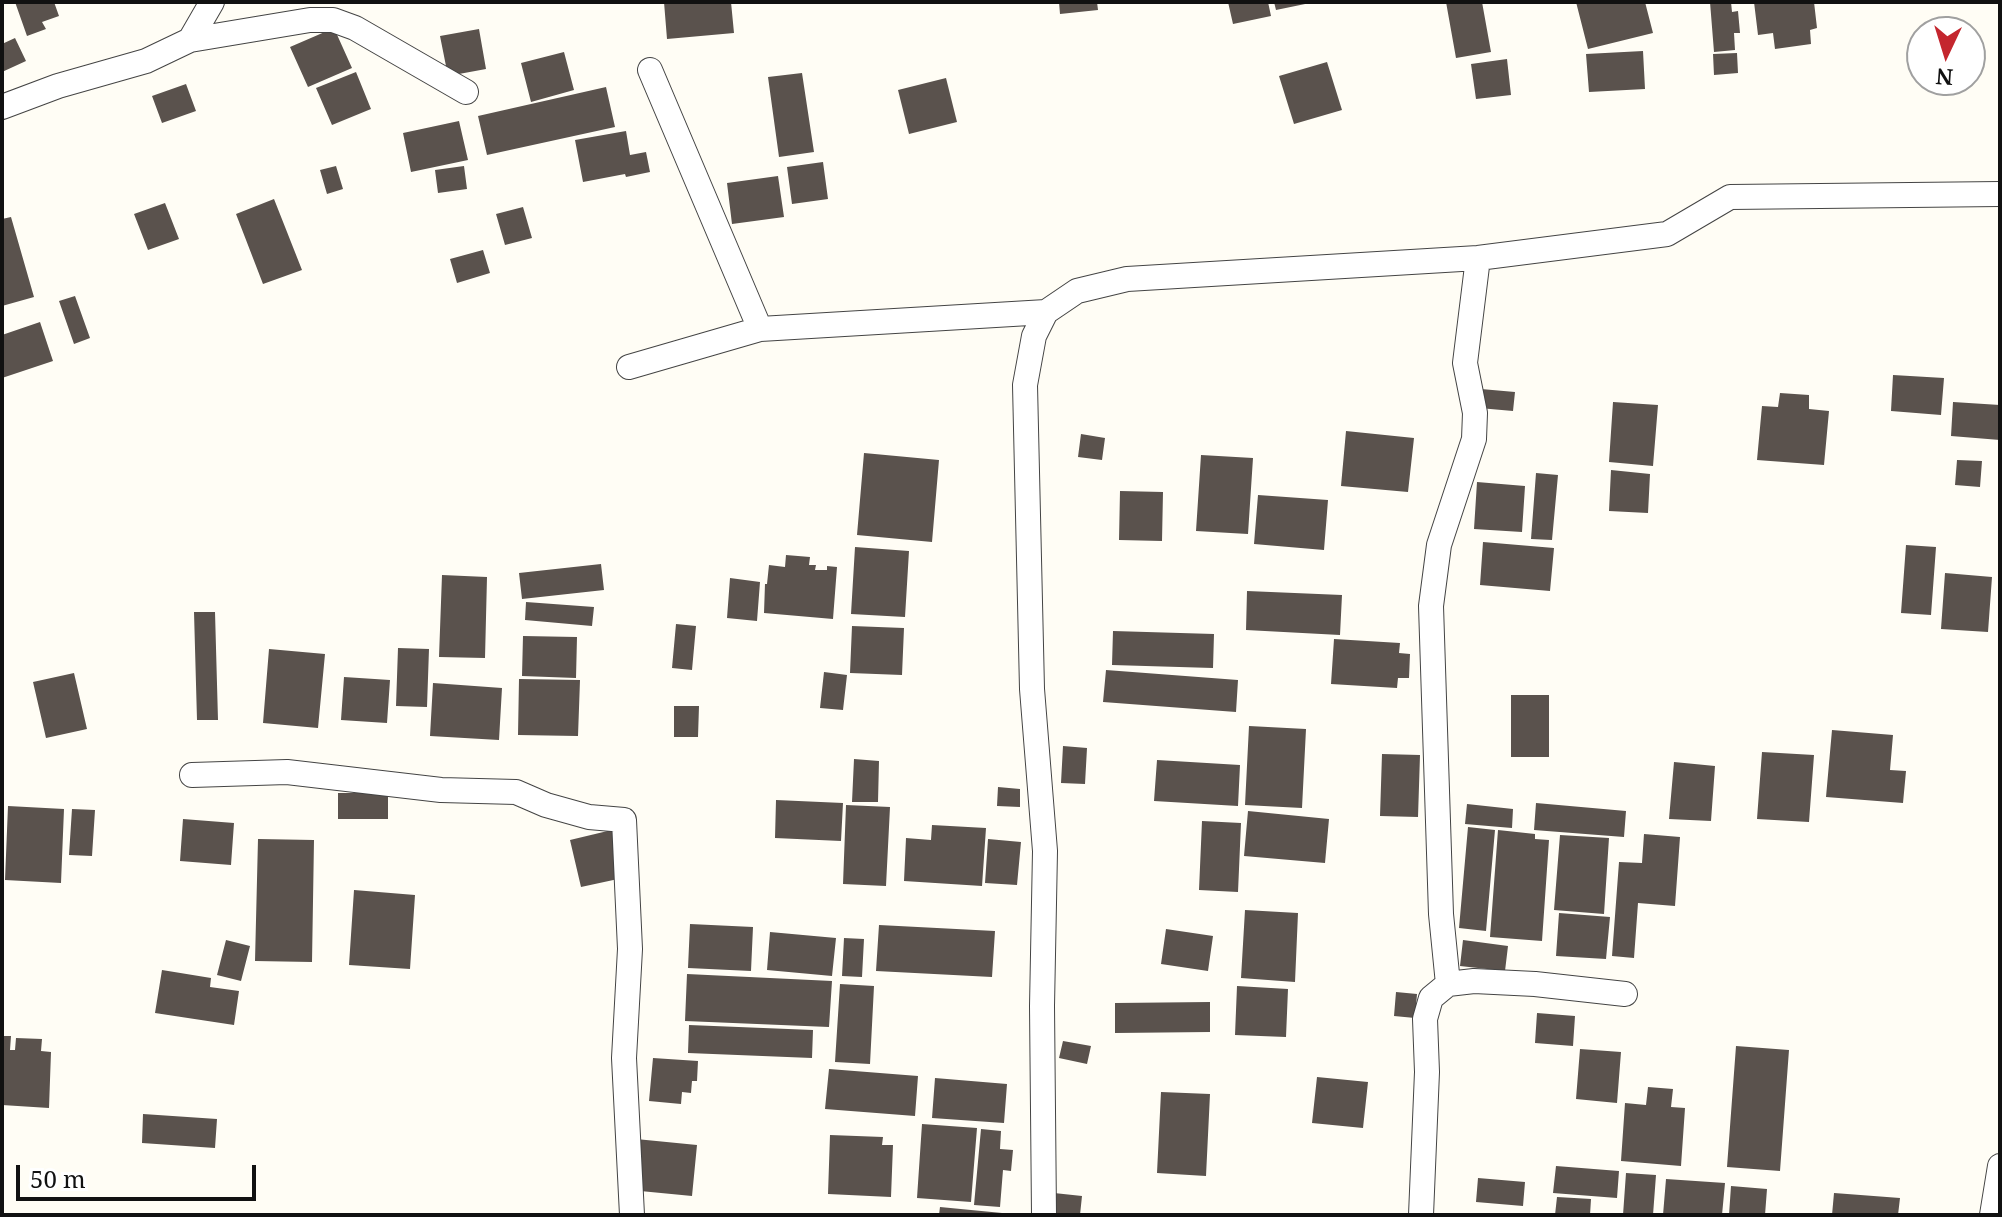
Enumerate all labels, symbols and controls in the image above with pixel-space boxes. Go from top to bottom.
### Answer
north arrow [1906,16,1986,96]
text: N [1935,62,1954,94]
scale bar [20,1149,260,1199]
text: 50 m [30,1162,86,1195]

